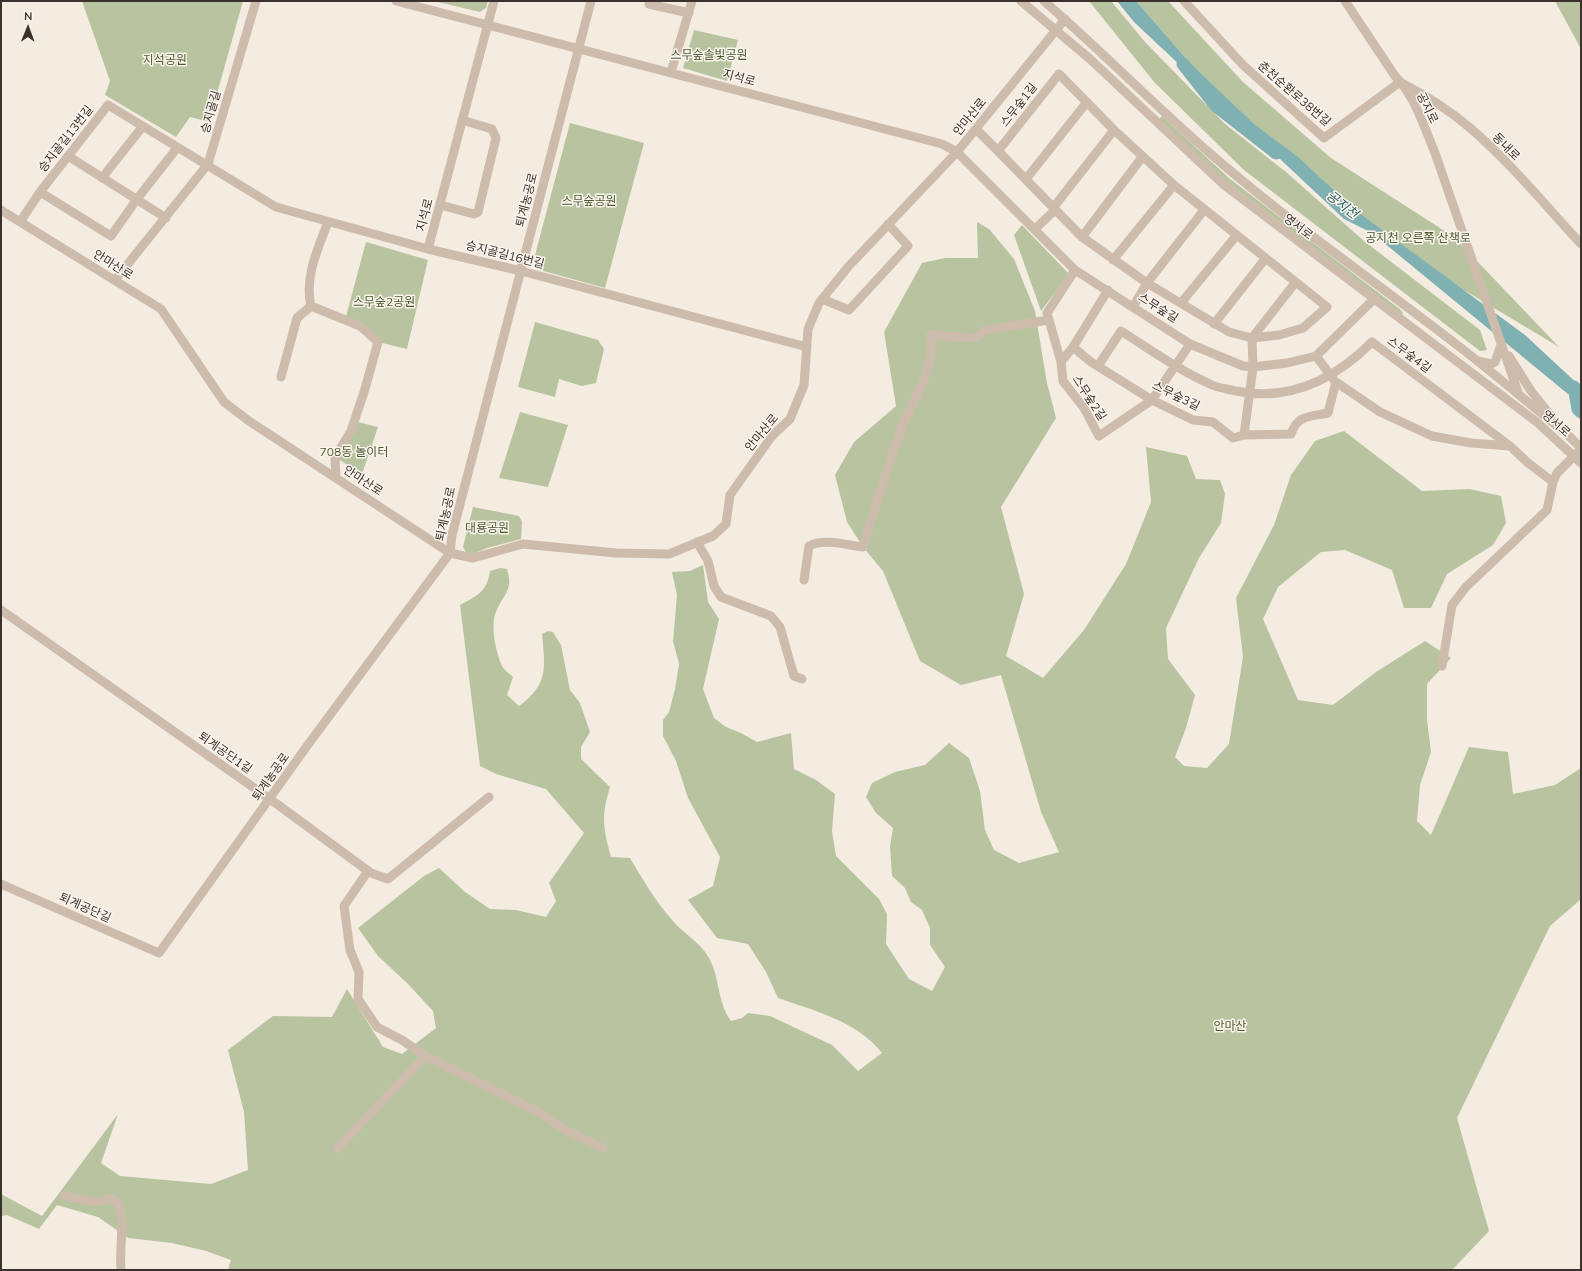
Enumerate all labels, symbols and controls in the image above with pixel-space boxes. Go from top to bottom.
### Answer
north arrow [8,8,48,48]
text: N [24,9,32,23]
park label: 스무숲솔빛공원 [670,48,748,62]
park label: 지석공원 [143,53,187,67]
street label: 춘천순환로38번길 [1255,58,1333,130]
street label: 지석로 [721,67,757,89]
street label: 스무숲1길 [998,80,1040,130]
street label: 승지골길 [198,89,224,135]
street label: 공지로 [1413,90,1441,126]
street label: 안마산로 [951,95,989,139]
street label: 승지골길13번길 [36,103,96,175]
street label: 동내로 [1489,130,1523,164]
street label: 퇴계농공로 [513,171,541,229]
water label: 공지천 [1323,188,1361,222]
park label: 스무숲공원 [561,194,617,208]
street label: 지석로 [414,197,436,233]
street label: 영서로 [1281,211,1315,243]
park label: 공지천 오른쪽 산책로 [1365,231,1471,245]
street label: 승지골길16번길 [464,238,546,272]
street label: 안마산로 [90,247,136,283]
street label: 스무숲길 [1135,290,1181,326]
park label: 스무숲2공원 [353,295,415,309]
street label: 스무숲4길 [1384,334,1434,376]
street label: 스무숲2길 [1069,373,1109,423]
street label: 스무숲3길 [1150,378,1202,414]
street label: 영서로 [1539,408,1573,440]
street label: 안마산로 [742,411,782,455]
park label: 708동 놀이터 [320,445,388,459]
street label: 안마산로 [341,463,385,499]
street label: 퇴계농공로 [433,486,459,542]
park label: 대룡공원 [465,521,509,535]
street label: 퇴계공단1길 [195,729,255,777]
street label: 퇴계농공로 [249,750,293,804]
street label: 퇴계공단길 [57,890,113,926]
park label: 안마산 [1213,1019,1247,1033]

